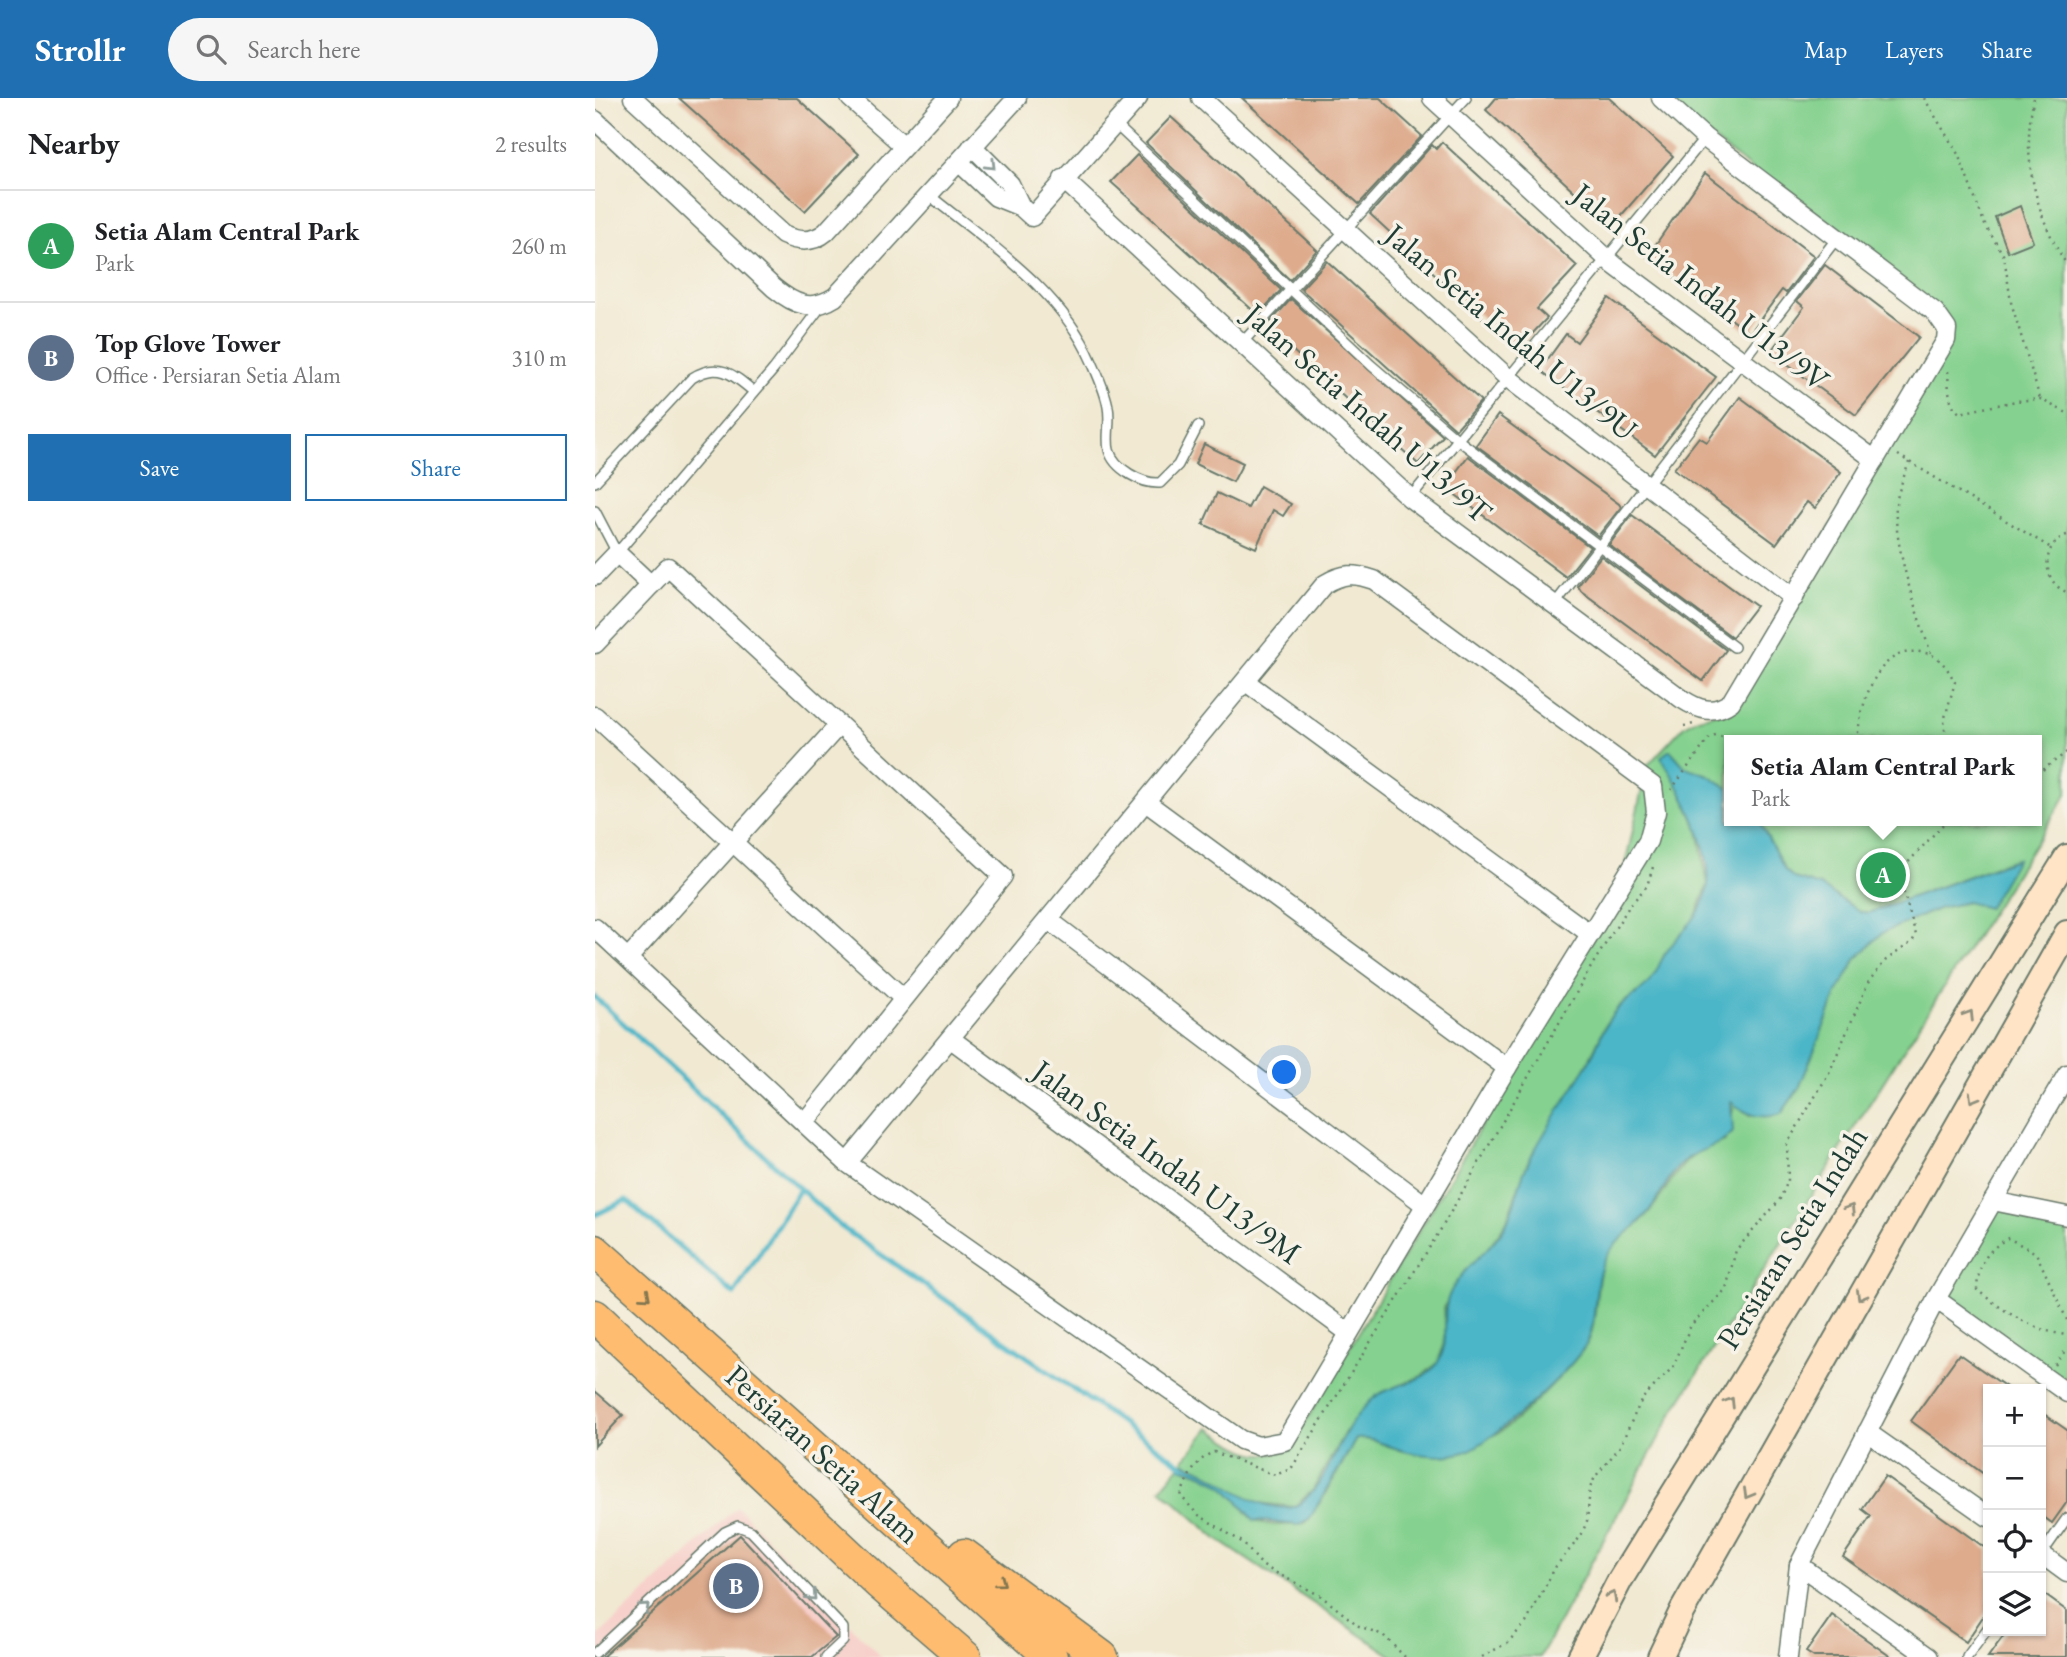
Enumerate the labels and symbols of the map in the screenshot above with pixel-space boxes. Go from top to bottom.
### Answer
one-way arrow [983,157,996,170]
street label: Jalan Setia Indah U13/9V [1561,172,1839,401]
street label: Jalan Setia Indah U13/9U [1374,212,1646,450]
street label: Jalan Setia Indah U13/9T [1233,292,1501,533]
pin: A [1860,849,1906,901]
one-way arrow [1961,1010,1974,1023]
street label: Jalan Setia Indah U13/9M [1022,1048,1310,1274]
your location [1267,1055,1301,1089]
one-way arrow [1968,1091,1981,1104]
street label: Persiaran Setia Indah [1707,1119,1877,1357]
one-way arrow [1841,1203,1854,1216]
one-way arrow [638,1288,651,1301]
one-way arrow [1856,1289,1869,1302]
street label: Persiaran Setia Alam [716,1355,930,1553]
one-way arrow [1722,1397,1735,1410]
one-way arrow [1743,1487,1756,1500]
pin: B [713,1560,759,1612]
one-way arrow [993,1574,1006,1587]
one-way arrow [804,1588,817,1601]
one-way arrow [1603,1591,1617,1604]
one-way arrow [637,1602,650,1615]

